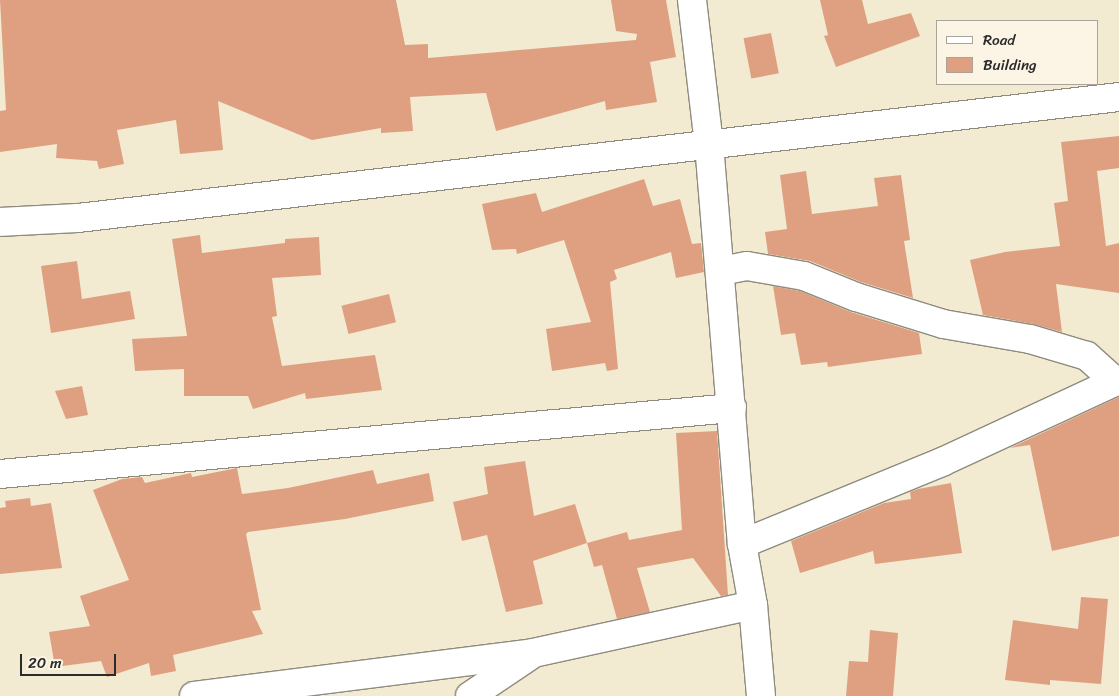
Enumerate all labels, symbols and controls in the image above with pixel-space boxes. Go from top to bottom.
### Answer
legend [936,20,1099,85]
text: Road [983,27,1015,53]
text: Building [983,52,1037,78]
scale bar [22,644,119,676]
text: 20 m [28,650,62,676]

